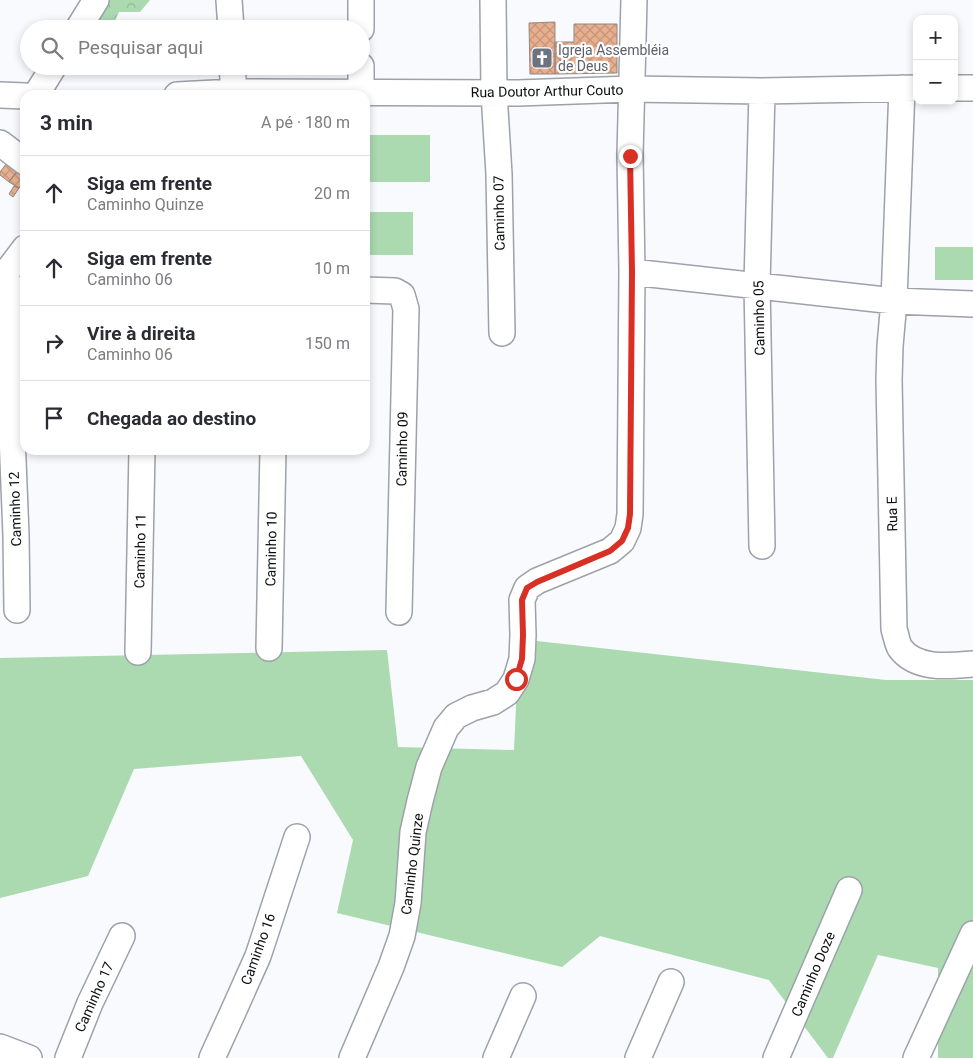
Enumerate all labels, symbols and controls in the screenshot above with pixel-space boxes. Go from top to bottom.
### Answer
map controls [913,15,958,105]
button: + [913,15,958,60]
search box [20,20,370,75]
icon: search [38,34,66,62]
text: Pesquisar aqui [78,36,203,59]
place label: Igreja Assembléia de Deus [558,42,669,74]
church icon: Igreja Assembléia de Deus [530,46,554,70]
button: − [913,60,958,105]
street label: Rua Doutor Arthur Couto [471,82,623,100]
text: 3 min [40,111,93,135]
text: A pé · 180 m [261,113,350,132]
route end [619,145,642,168]
text: Siga em frente [87,172,212,195]
street label: Caminho 07 [490,175,508,251]
icon: ahead [40,179,68,207]
text: 20 m [314,184,350,203]
text: Caminho Quinze [87,195,204,214]
text: Siga em frente [87,247,212,270]
icon: ahead [40,254,68,282]
text: 10 m [314,259,350,278]
text: Caminho 06 [87,270,173,289]
street label: Caminho 05 [750,280,768,356]
text: Vire à direita [87,322,196,345]
icon: right [40,329,68,357]
text: 150 m [305,334,350,353]
text: Caminho 06 [87,345,173,364]
icon: arrive [40,404,68,432]
text: Chegada ao destino [87,407,256,430]
street label: Caminho 09 [393,411,411,487]
street label: Caminho 12 [6,471,24,547]
street label: Rua E [884,496,900,532]
street label: Caminho 10 [262,511,280,587]
street label: Caminho 11 [131,513,149,589]
route start [505,668,528,691]
street label: Caminho Quinze [398,812,426,916]
street label: Caminho 16 [238,911,278,987]
street label: Caminho Doze [788,929,838,1019]
street label: Caminho 17 [71,959,117,1035]

